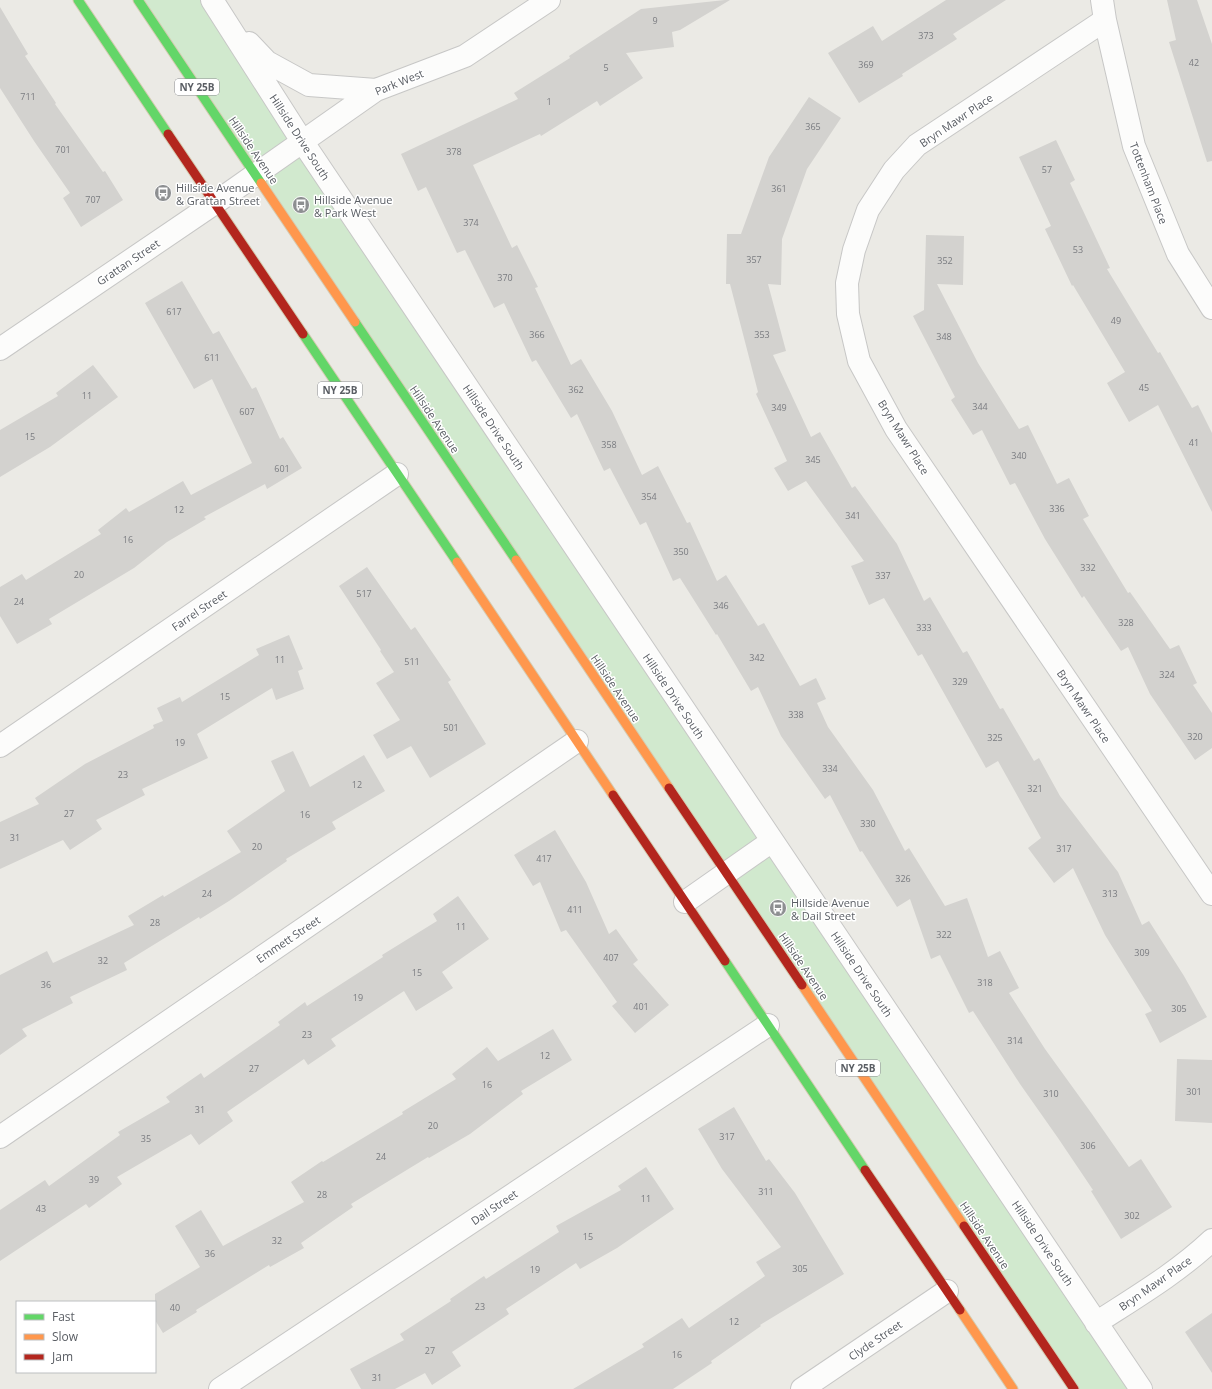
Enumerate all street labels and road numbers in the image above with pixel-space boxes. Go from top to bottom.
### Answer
street label: Park West [372,65,426,99]
road number: NY 25B [175,79,219,95]
street label: Bryn Mawr Place [916,90,996,150]
street label: Hillside Drive South [266,91,334,183]
street label: Hillside Avenue [226,113,282,187]
street label: Tottenham Place [1127,140,1171,226]
street label: Grattan Street [94,235,162,289]
street label: Hillside Drive South [460,381,528,473]
road number: NY 25B [318,382,362,398]
street label: Hillside Avenue [407,382,463,456]
street label: Bryn Mawr Place [875,397,933,477]
street label: Farrel Street [169,586,229,634]
street label: Hillside Drive South [640,650,708,742]
street label: Hillside Avenue [588,651,644,725]
street label: Bryn Mawr Place [1054,666,1114,746]
street label: Emmett Street [253,912,323,966]
street label: Hillside Drive South [828,928,896,1020]
street label: Hillside Avenue [776,929,832,1003]
road number: NY 25B [836,1060,880,1076]
street label: Dail Street [468,1186,520,1228]
street label: Hillside Drive South [1009,1197,1077,1289]
street label: Hillside Avenue [957,1198,1013,1272]
street label: Bryn Mawr Place [1116,1252,1194,1314]
street label: Clyde Street [845,1316,905,1363]

